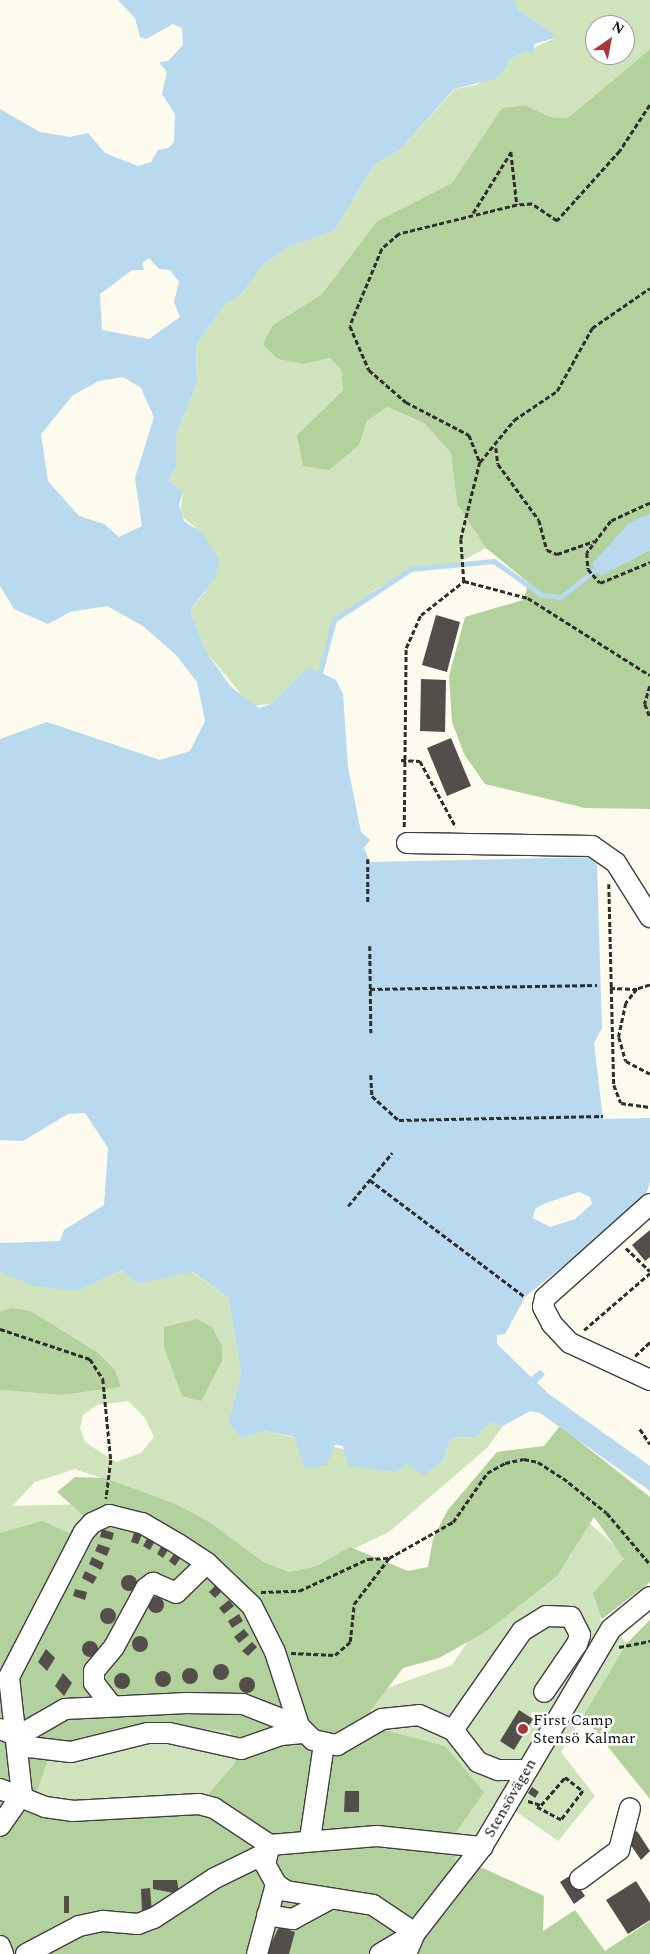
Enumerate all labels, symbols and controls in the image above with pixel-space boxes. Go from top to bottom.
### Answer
north arrow [585,15,635,65]
text: N [607,16,628,40]
place label: First Camp Stensö Kalmar [533,1710,635,1748]
marker: First Camp Stensö Kalmar [517,1723,529,1735]
street label: Stensövägen [480,1755,540,1841]

